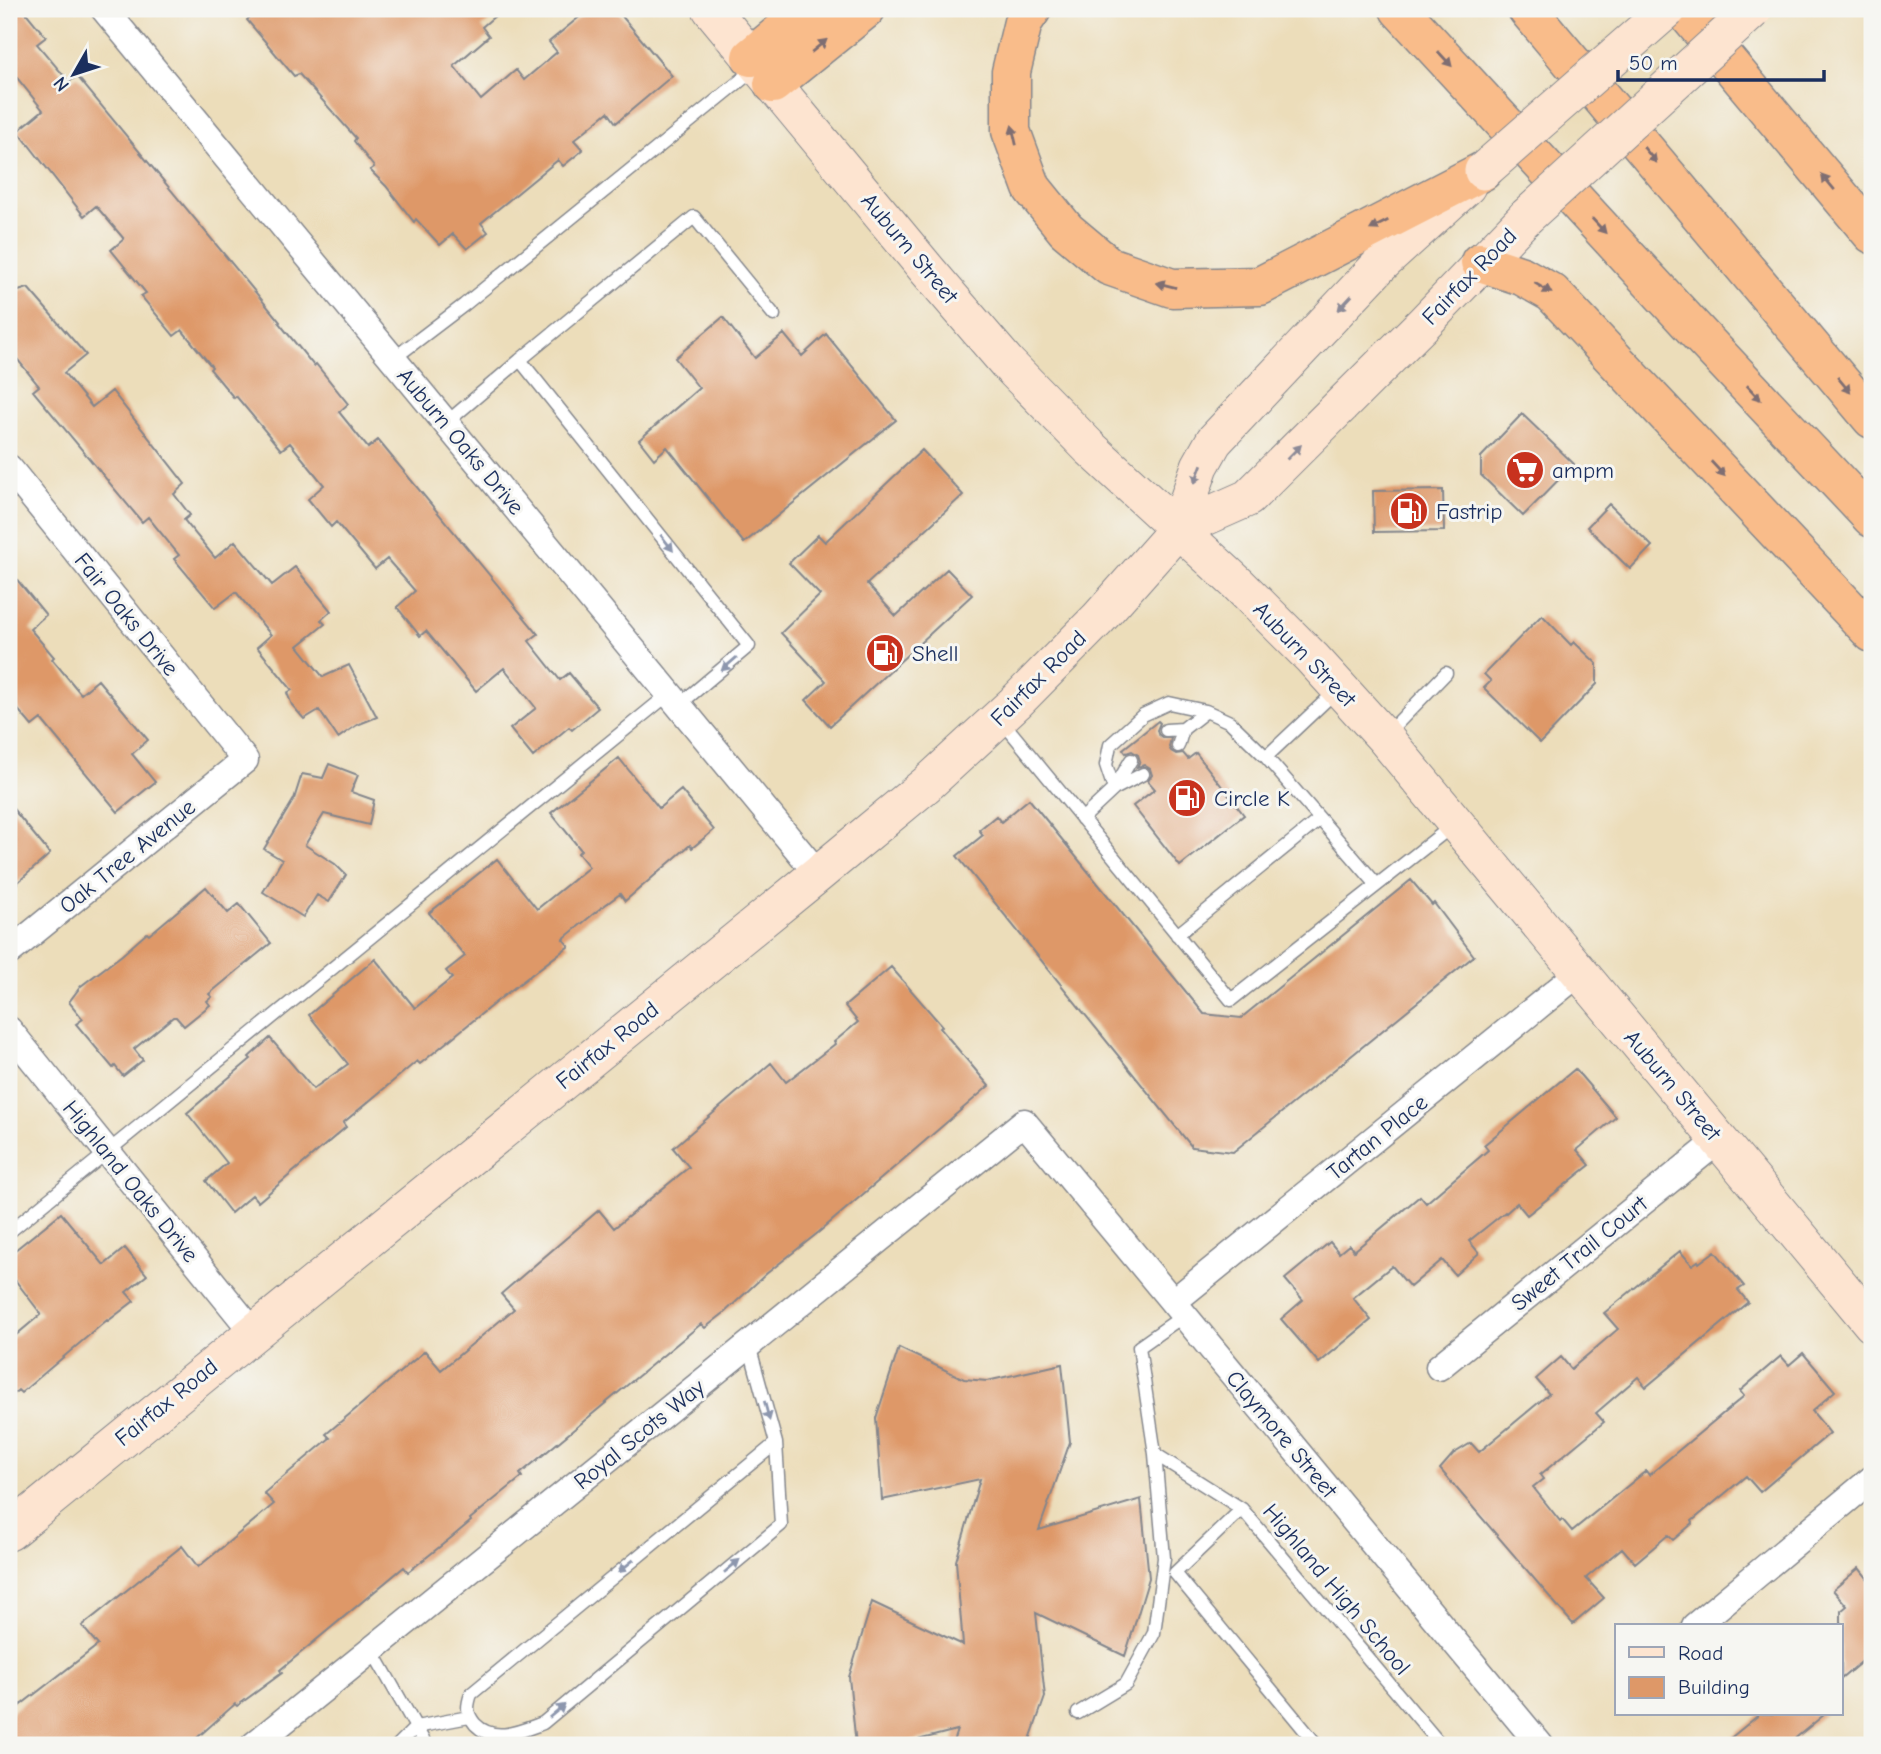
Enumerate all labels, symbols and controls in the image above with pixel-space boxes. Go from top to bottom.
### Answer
north arrow [38,38,108,108]
scale bar [1618,38,1825,82]
one-way arrow [811,39,828,54]
one-way arrow [1437,50,1453,67]
text: 50 m [1629,51,1678,75]
text: N [49,72,74,96]
one-way arrow [1008,123,1019,145]
one-way arrow [1642,146,1657,163]
one-way arrow [1821,173,1836,190]
street label: Auburn Street [855,187,965,310]
one-way arrow [1591,217,1607,234]
one-way arrow [1369,219,1389,230]
street label: Fairfax Road [1416,222,1522,330]
one-way arrow [1155,279,1177,290]
one-way arrow [1533,282,1553,295]
one-way arrow [1338,294,1354,311]
street label: Auburn Oaks Drive [391,362,530,520]
one-way arrow [1836,376,1852,394]
one-way arrow [1746,384,1762,401]
one-way arrow [1285,445,1302,461]
supermarket icon: ampm [1504,449,1546,491]
place label: ampm [1552,457,1614,484]
one-way arrow [1710,460,1726,478]
one-way arrow [1192,464,1203,485]
fuel station icon: Fastrip [1388,490,1430,532]
place label: Fastrip [1436,498,1503,525]
one-way arrow [660,534,675,552]
street label: Fair Oaks Drive [69,547,184,681]
street label: Auburn Street [1248,596,1363,714]
street label: Fairfax Road [985,625,1092,732]
fuel station icon: Shell [864,632,906,674]
place label: Shell [912,640,959,667]
one-way arrow [721,656,738,671]
fuel station icon: Circle K [1166,777,1208,819]
place label: Circle K [1214,785,1290,812]
street label: Oak Tree Avenue [54,793,201,919]
street label: Fairfax Road [551,996,664,1095]
street label: Auburn Street [1618,1024,1728,1147]
street label: Tartan Place [1322,1089,1433,1186]
street label: Highland Oaks Drive [57,1095,204,1268]
street label: Sweet Trail Court [1506,1189,1654,1317]
street label: Fairfax Road [110,1353,223,1452]
street label: Claymore Street [1220,1365,1344,1505]
street label: Royal Scots Way [569,1373,711,1495]
one-way arrow [762,1401,772,1422]
street label: Highland High School [1257,1498,1416,1681]
one-way arrow [723,1558,741,1573]
one-way arrow [617,1559,635,1574]
legend [1615,1624,1842,1716]
text: Road [1678,1641,1723,1665]
text: Building [1678,1675,1750,1699]
one-way arrow [549,1704,566,1719]

